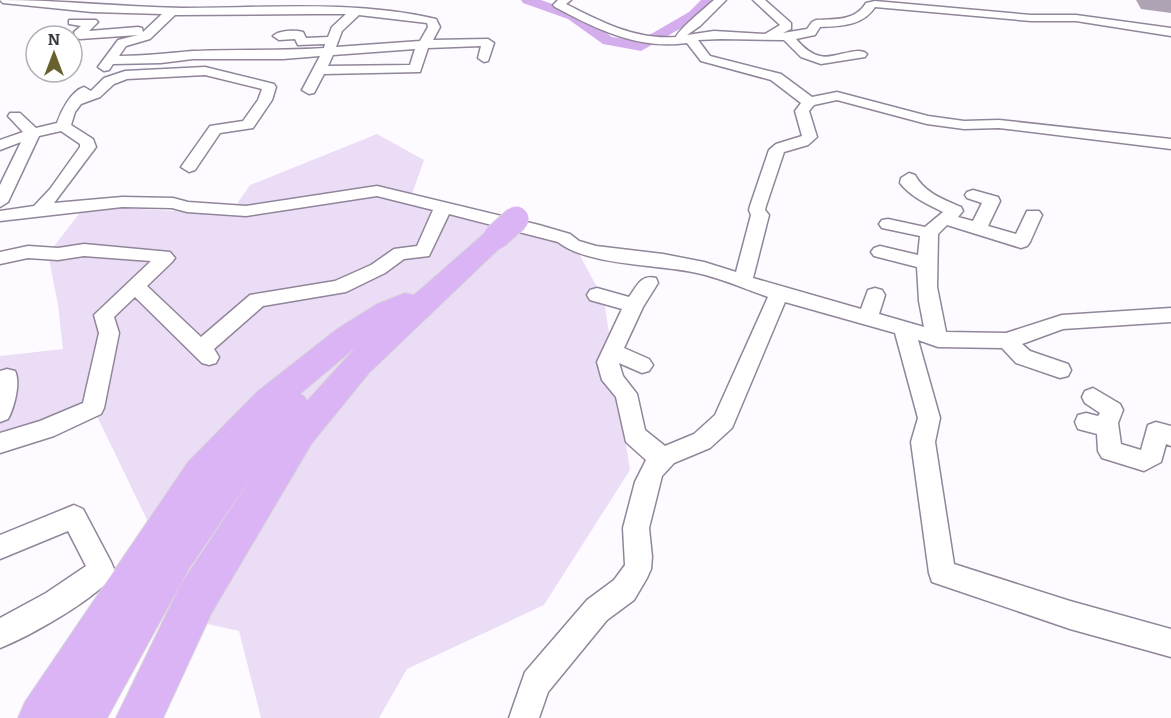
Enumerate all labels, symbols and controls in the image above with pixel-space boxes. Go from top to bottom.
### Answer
north arrow [24,24,84,84]
text: N [48,30,60,49]

